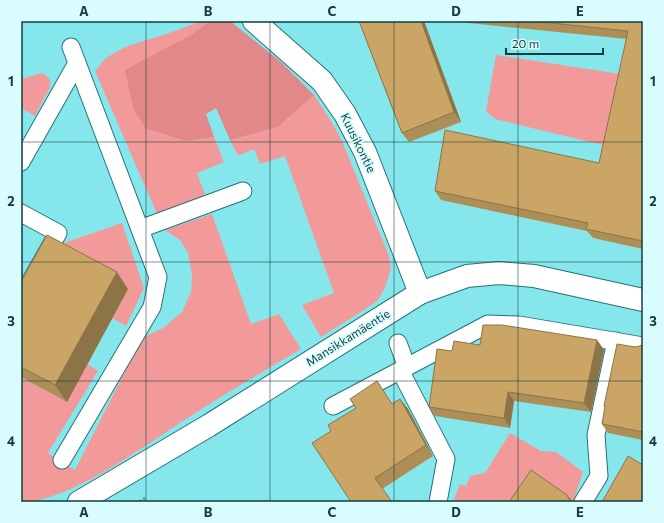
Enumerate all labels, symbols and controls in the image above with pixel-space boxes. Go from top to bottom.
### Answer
text: A [79,3,89,19]
text: B [204,3,213,19]
text: C [328,3,337,19]
text: D [451,3,461,19]
text: E [576,3,584,19]
scale bar [506,30,603,56]
text: 20 m [512,36,539,50]
text: 1 [8,73,14,89]
text: 1 [650,73,656,89]
street label: Kuusikontie [338,111,379,175]
text: 2 [7,193,15,209]
text: 2 [649,193,657,209]
street label: Mansikkamäentie [303,306,392,369]
text: 3 [7,313,15,329]
text: 3 [649,313,657,329]
text: 4 [7,433,15,449]
text: 4 [649,433,657,449]
text: A [79,504,89,520]
text: B [204,504,213,520]
text: C [328,504,337,520]
text: D [451,504,461,520]
text: E [576,504,584,520]

